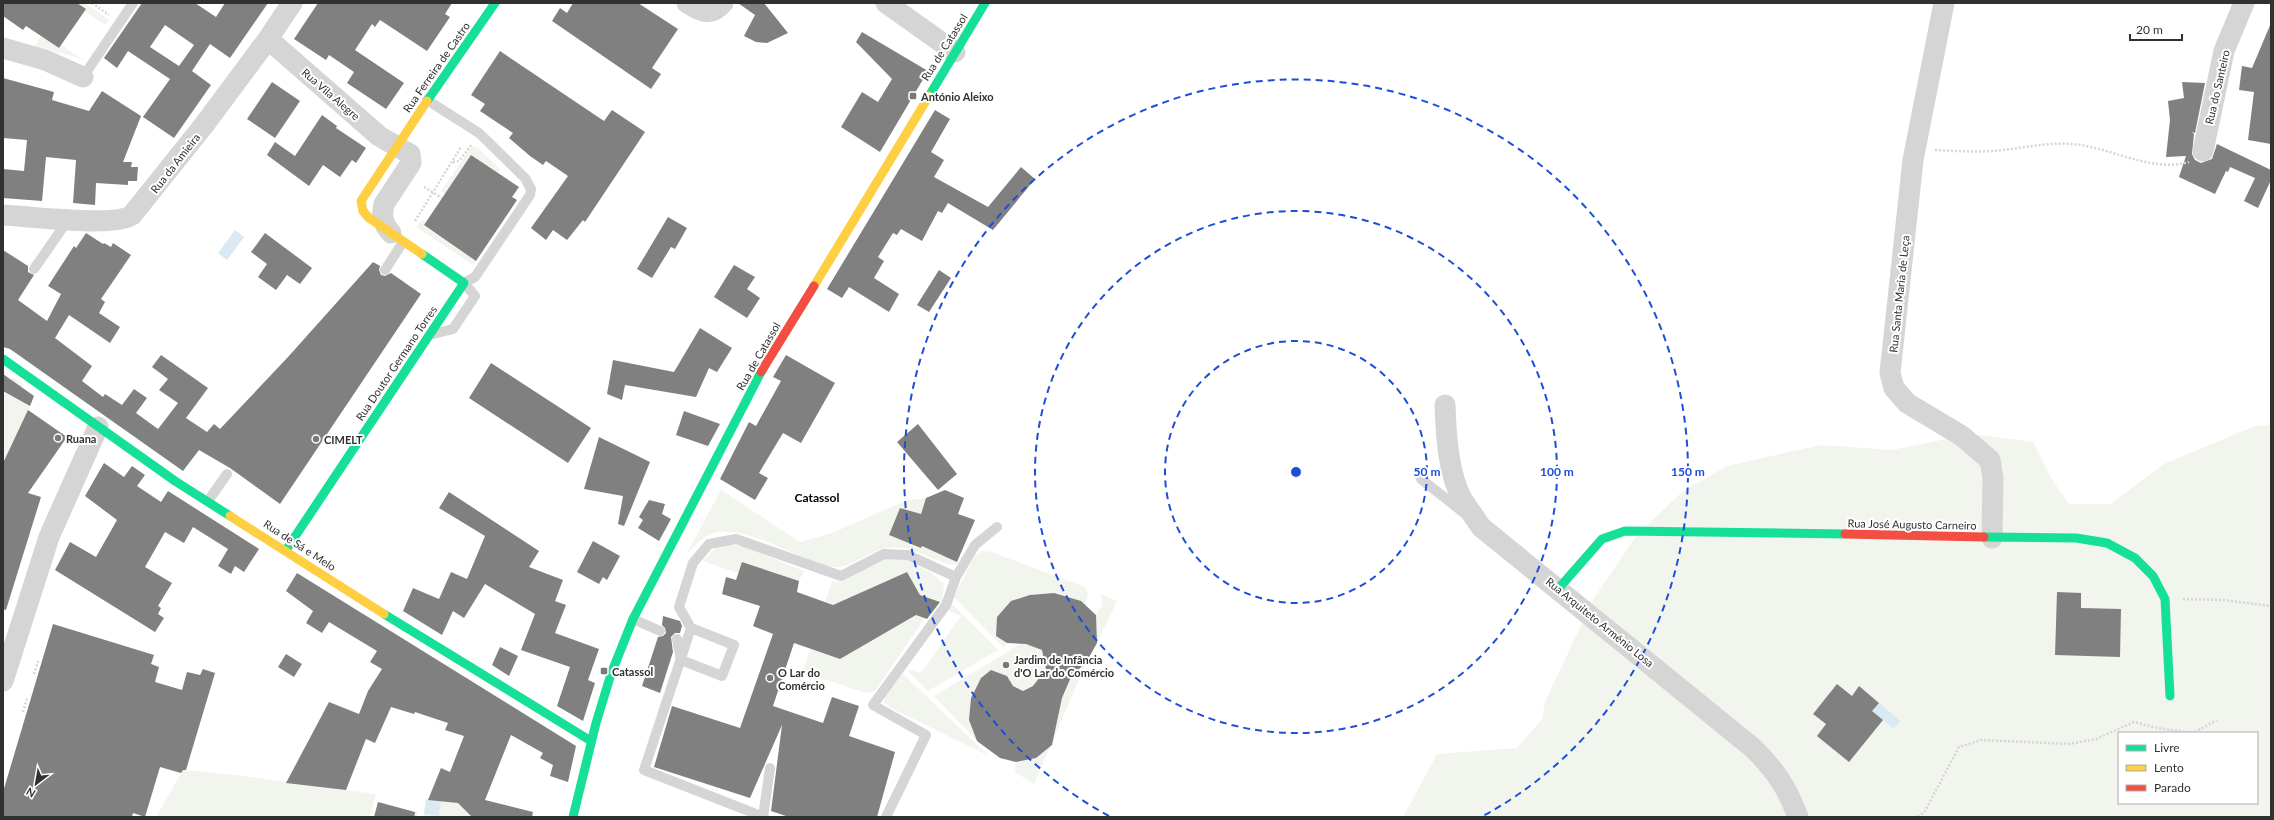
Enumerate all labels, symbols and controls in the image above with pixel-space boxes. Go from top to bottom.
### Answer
street label: Rua de Catassol [918,11,970,83]
scale bar [2130,16,2182,42]
street label: Rua Ferreira de Castro [400,19,472,115]
text: 20 m [2136,22,2163,37]
street label: Rua do Santeiro [2202,48,2232,126]
street label: Rua Vila Alegre [299,65,363,123]
place label: António Aleixo [920,90,994,103]
marker: António Aleixo [908,91,918,101]
street label: Rua da Amieira [148,131,202,195]
street label: Rua Santa Maria de Leça [1886,235,1912,353]
street label: Rua Doutor Germano Torres [353,303,439,423]
street label: Rua de Catassol [733,320,783,392]
place label: Ruana [66,432,96,445]
marker: Ruana [53,433,63,443]
place label: CIMELT [324,433,363,446]
marker: CIMELT [311,434,321,444]
text: 50 m [1414,464,1440,479]
text: 100 m [1540,464,1574,479]
text: 150 m [1671,464,1705,479]
centre of rings [1289,465,1303,479]
district label: Catassol [795,490,839,505]
street label: Rua José Augusto Carneiro [1847,516,1977,532]
street label: Rua de Sá e Melo [262,517,338,573]
street label: Rua Arquiteto Arménio Losa [1543,574,1657,670]
place label: Jardim de Infância d'O Lar do Comércio [1014,653,1114,679]
marker: Jardim de Infância d'O Lar do Comércio [1001,660,1011,670]
place label: Catassol [612,665,653,678]
marker: Catassol [599,666,609,676]
place label: O Lar do Comércio [778,666,825,692]
marker: O Lar do Comércio [765,673,775,683]
legend [2118,732,2258,804]
text: Livre [2154,740,2180,755]
text: Lento [2154,760,2184,775]
north arrow [16,764,56,804]
text: Parado [2154,780,2191,795]
text: N [24,785,38,801]

